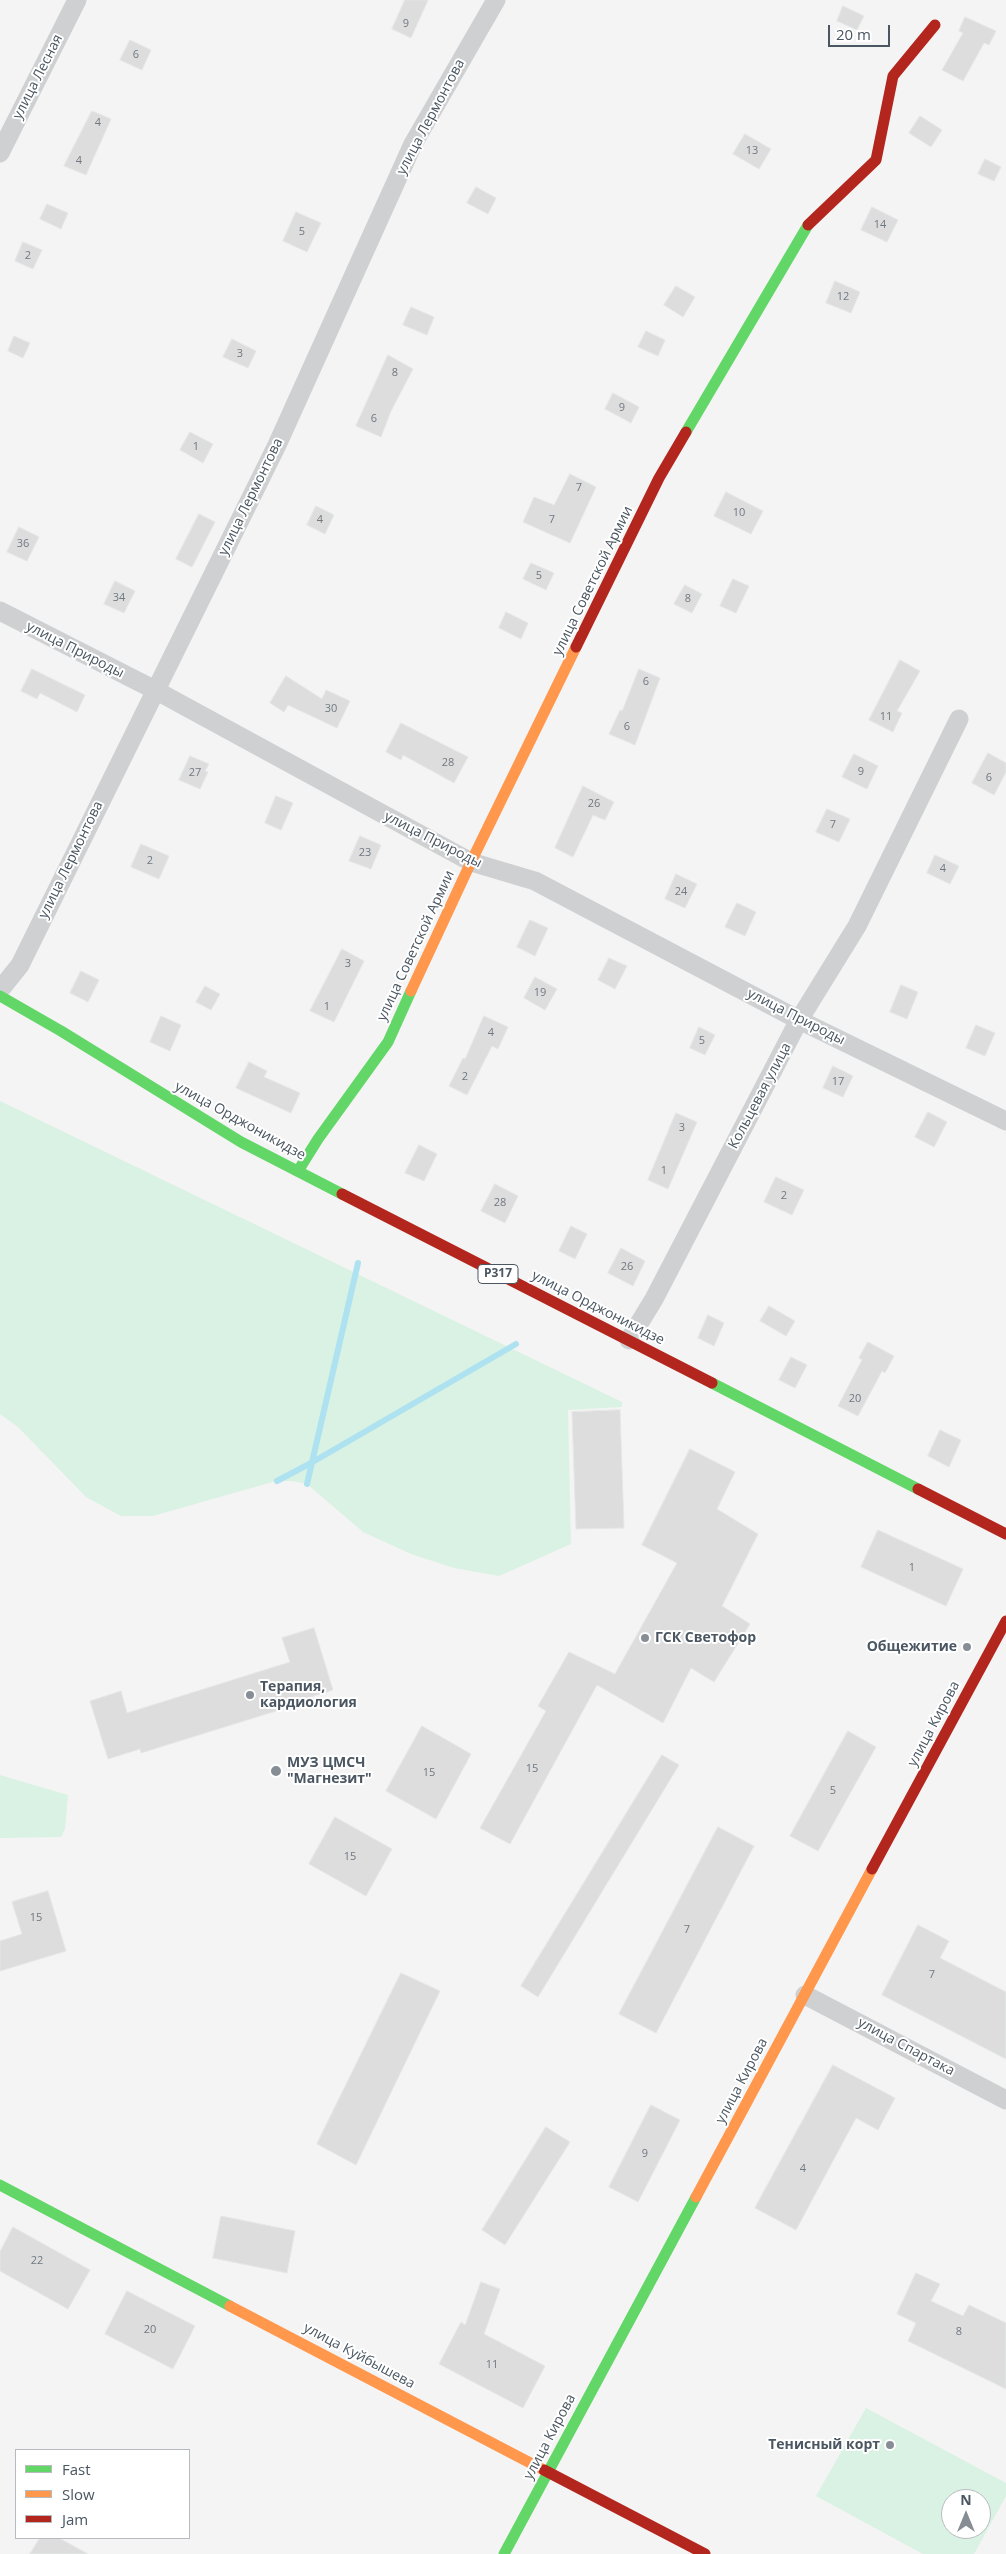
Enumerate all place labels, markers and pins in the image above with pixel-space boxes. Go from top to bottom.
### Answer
place label: ГСК Светофор [655,1630,756,1646]
marker: ГСК Светофор [639,1632,651,1644]
place label: Общежитие [867,1639,957,1655]
marker: Общежитие [961,1641,973,1653]
place label: Терапия, кардиология [260,1679,357,1711]
marker: Терапия, кардиология [244,1689,256,1701]
place label: МУЗ ЦМСЧ "Магнезит" [287,1755,372,1788]
marker: МУЗ ЦМСЧ "Магнезит" [269,1764,283,1778]
place label: Тенисный корт [768,2437,880,2453]
marker: Тенисный корт [884,2439,896,2451]

